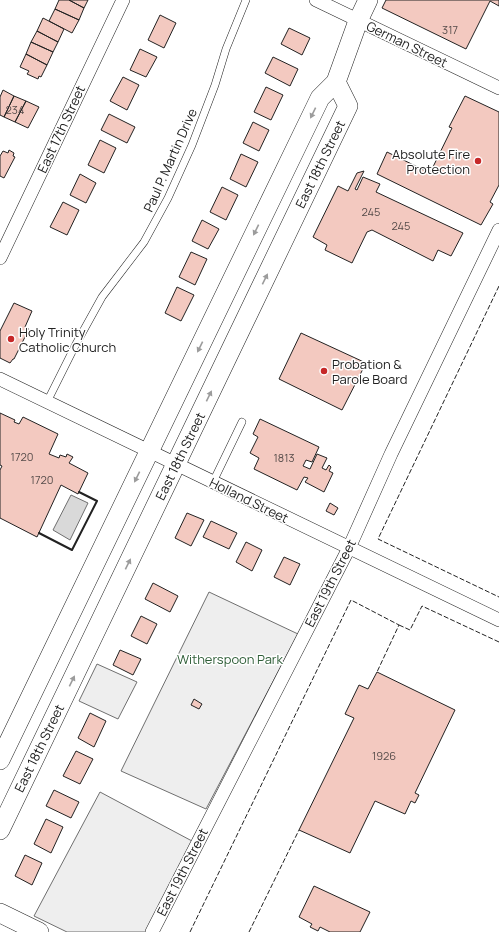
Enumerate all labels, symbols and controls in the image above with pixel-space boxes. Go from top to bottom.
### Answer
street label: German Street [363,17,451,71]
house number: 317 [442,22,458,37]
street label: East 17th Street [33,82,89,176]
house number: 234 [6,102,24,117]
street label: Paul P. Martin Drive [139,105,201,215]
one-way arrow [310,107,316,119]
street label: East 18th Street [291,117,349,211]
place label: Absolute Fire Protection [392,145,470,178]
marker: Absolute Fire Protection [473,156,483,166]
house number: 245 [362,204,380,219]
house number: 245 [392,218,410,233]
one-way arrow [253,224,259,236]
one-way arrow [262,273,268,285]
place label: Holy Trinity Catholic Church [19,323,116,356]
marker: Holy Trinity Catholic Church [6,334,16,344]
one-way arrow [196,341,203,353]
place label: Probation & Parole Board [332,355,407,388]
marker: Probation & Parole Board [319,366,329,376]
one-way arrow [206,390,212,402]
street label: East 18th Street [151,409,209,503]
house number: 1720 [11,449,33,464]
house number: 1813 [273,450,295,465]
one-way arrow [134,471,140,482]
house number: 1720 [31,472,53,487]
street label: Holland Street [206,473,292,527]
street label: East 19th Street [300,536,360,630]
one-way arrow [125,558,131,569]
park label: Witherspoon Park [177,650,284,668]
one-way arrow [69,675,75,687]
street label: East 18th Street [10,701,68,795]
house number: 1926 [372,748,396,763]
street label: East 19th Street [152,825,212,919]

